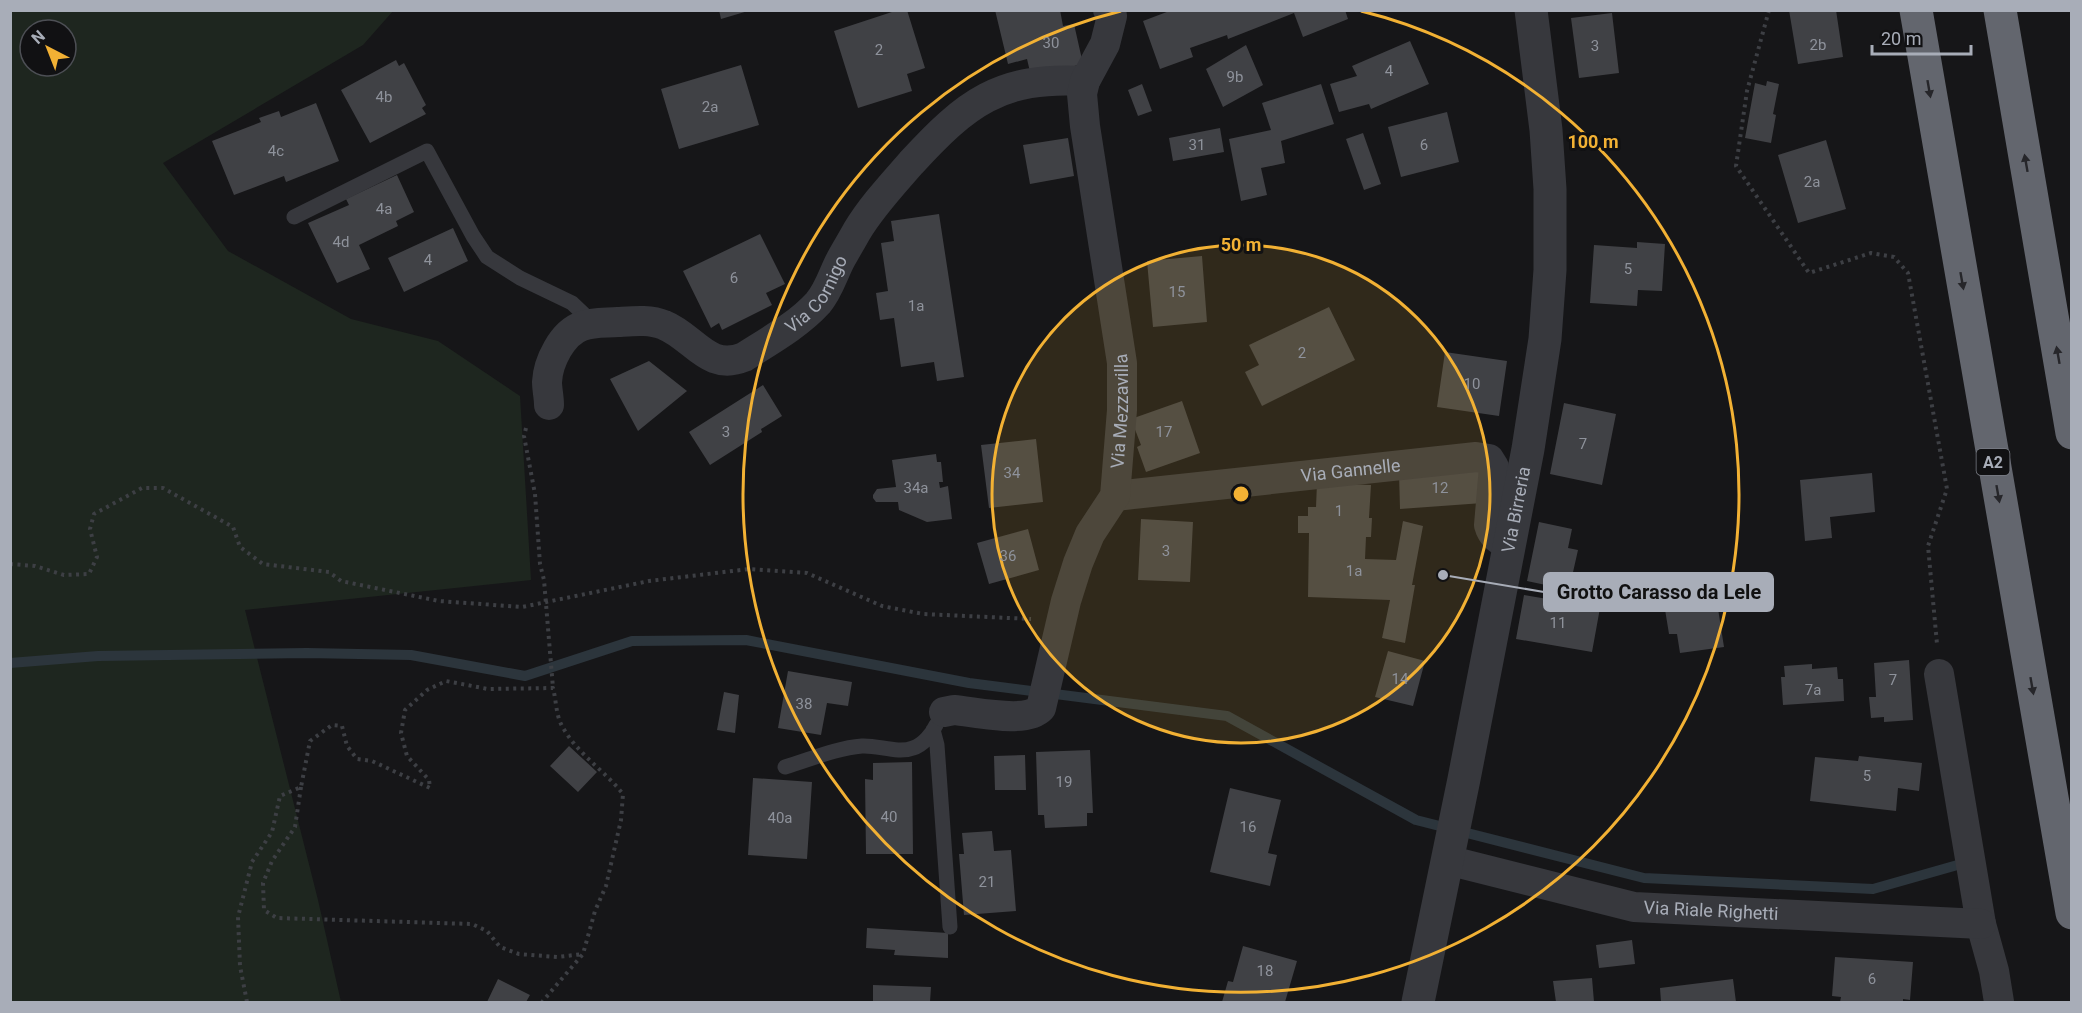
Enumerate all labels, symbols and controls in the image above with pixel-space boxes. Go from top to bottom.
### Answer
north arrow [18,18,78,78]
scale bar [1872,18,1971,56]
text: N [28,26,49,48]
text: 20 m [1881,28,1921,49]
house number: 30 [1043,34,1059,52]
house number: 2b [1810,36,1826,54]
house number: 3 [1591,37,1599,55]
house number: 2 [875,41,883,59]
house number: 4 [1385,62,1394,80]
house number: 9b [1227,68,1243,86]
one-way arrow [1925,80,1934,99]
house number: 4b [376,88,392,106]
house number: 2a [702,98,718,116]
text: 100 m [1567,131,1619,152]
house number: 31 [1189,136,1205,154]
house number: 6 [1420,136,1428,154]
house number: 4c [268,142,284,160]
one-way arrow [2021,153,2030,172]
house number: 2a [1804,173,1820,191]
house number: 4a [376,200,392,218]
house number: 4d [333,233,349,251]
text: 50 m [1221,234,1261,255]
house number: 4 [424,251,433,269]
street label: Via Cornigo [781,252,851,337]
house number: 5 [1624,260,1632,278]
house number: 6 [730,269,738,287]
one-way arrow [1958,272,1967,291]
house number: 15 [1169,283,1185,301]
house number: 1a [908,297,924,315]
house number: 2 [1298,344,1306,362]
one-way arrow [2053,345,2062,364]
street label: Via Mezzavilla [1106,353,1132,469]
house number: 10 [1464,375,1480,393]
house number: 3 [722,423,730,441]
house number: 17 [1156,423,1172,441]
house number: 7 [1579,435,1587,453]
road number: A2 [1976,449,2010,475]
street label: Via Gannelle [1300,454,1401,486]
house number: 34 [1004,464,1021,482]
street label: Via Birreria [1497,465,1534,555]
house number: 34a [903,479,929,497]
house number: 12 [1432,479,1448,497]
centre of rings [1231,484,1251,504]
one-way arrow [1994,485,2003,504]
house number: 1 [1335,502,1343,520]
house number: 3 [1162,542,1170,560]
house number: 36 [1000,547,1016,565]
house number: 1a [1346,562,1362,580]
callout: Grotto Carasso da Lele [1544,573,1773,611]
text: Grotto Carasso da Lele [1557,580,1761,604]
house number: 11 [1550,614,1566,632]
house number: 14 [1392,670,1409,688]
house number: 7 [1889,671,1897,689]
one-way arrow [2027,677,2036,696]
house number: 7a [1805,681,1821,699]
house number: 38 [796,695,812,713]
house number: 5 [1863,767,1871,785]
house number: 19 [1056,773,1072,791]
house number: 40 [881,808,897,826]
house number: 40a [767,809,793,827]
house number: 16 [1240,818,1256,836]
house number: 21 [979,873,995,891]
street label: Via Riale Righetti [1643,896,1779,924]
house number: 18 [1257,962,1273,980]
house number: 6 [1868,970,1876,988]

